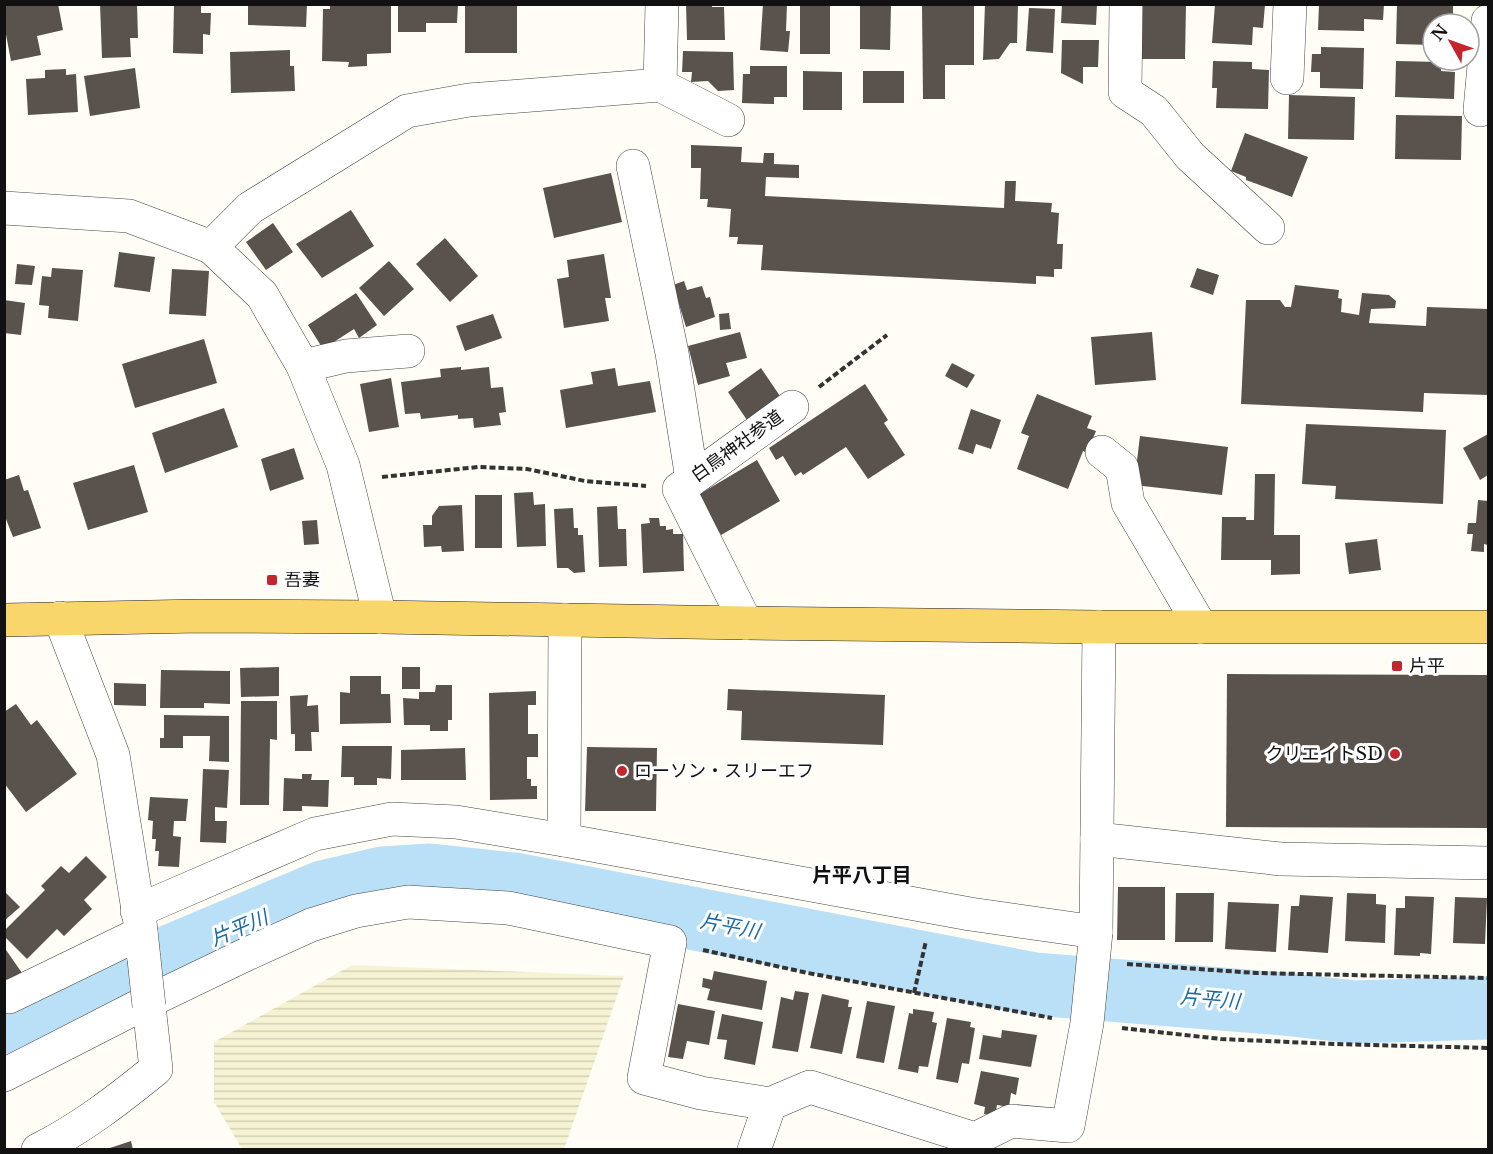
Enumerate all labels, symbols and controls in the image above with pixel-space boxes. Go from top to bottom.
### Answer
north arrow [1421,12,1481,72]
text: N [1427,20,1452,45]
street label: 白鳥神社参道 [687,405,787,487]
place label: 吾妻 [284,569,320,591]
marker: 吾妻 [265,573,279,587]
place label: 片平 [1409,655,1445,677]
marker: 片平 [1390,659,1404,673]
place label: クリエイトSD [1265,743,1383,765]
marker: クリエイトSD [1388,747,1402,761]
place label: ローソン・スリーエフ [634,760,814,782]
marker: ローソン・スリーエフ [615,764,629,778]
district label: 片平八丁目 [812,863,912,887]
water label: 片平川 [207,904,273,951]
water label: 片平川 [698,908,764,944]
water label: 片平川 [1179,984,1243,1014]

